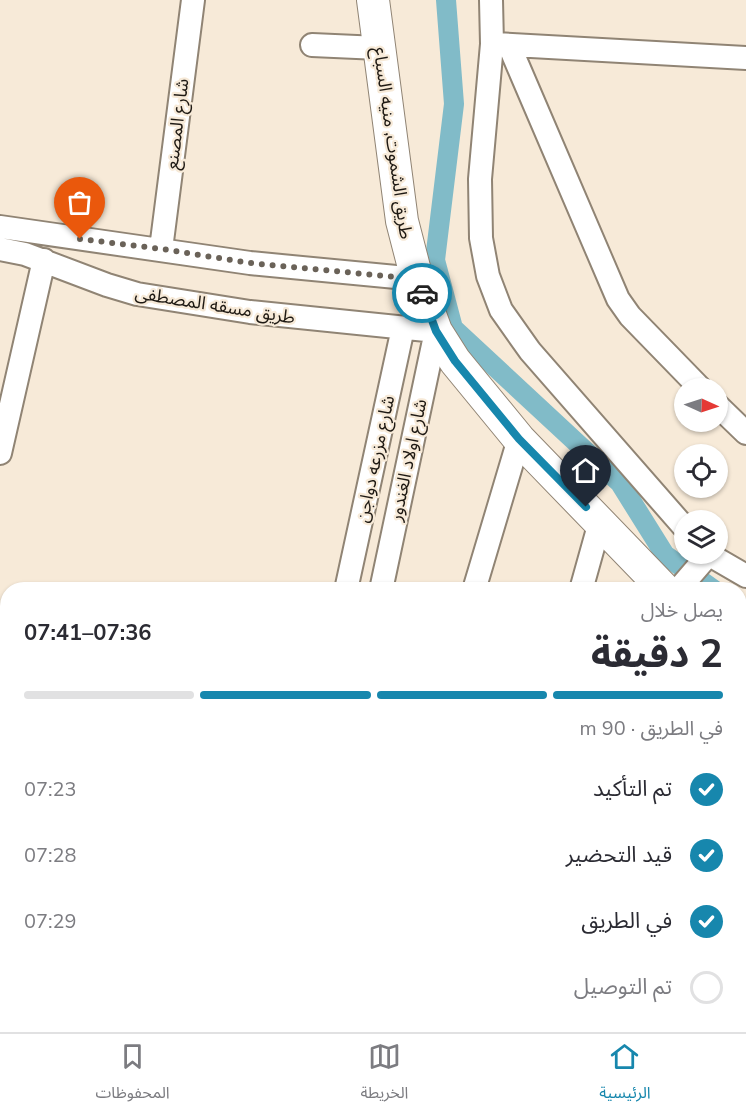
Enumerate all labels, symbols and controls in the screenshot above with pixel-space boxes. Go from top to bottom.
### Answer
street label: طريق الشموت, منيه السباع [366,45,418,241]
street label: شارع المصنع [159,77,196,171]
pin [54,177,105,239]
icon: bag [63,186,96,219]
courier [392,263,452,323]
icon: car [406,277,439,310]
street label: طريق مسقه المصطفى [133,280,297,330]
north arrow [674,378,728,432]
map controls [674,378,728,564]
street label: شارع مزرعه دواجن [350,393,402,525]
street label: شارع اولاد الغندور [383,397,435,525]
button: locate [674,444,728,498]
pin [560,445,611,507]
icon: home [569,454,602,487]
button: layers [674,510,728,564]
text: يصل خلال [641,597,723,624]
text: 07:36–07:41 [24,618,152,648]
text: 2 دقيقة [591,628,723,681]
text: في الطريق · 90 m [579,715,723,742]
icon: check [690,773,723,806]
text: تم التأكيد [593,774,672,804]
text: 07:23 [24,776,77,803]
icon: check [690,839,723,872]
text: قيد التحضير [566,840,672,870]
text: 07:28 [24,842,77,869]
icon: check [690,905,723,938]
text: في الطريق [581,906,672,936]
text: 07:29 [24,908,77,935]
text: تم التوصيل [574,972,672,1002]
tab: المحفوظات [95,1040,170,1110]
tab: الخريطة [360,1040,408,1110]
tab: الرئيسية [599,1040,651,1110]

